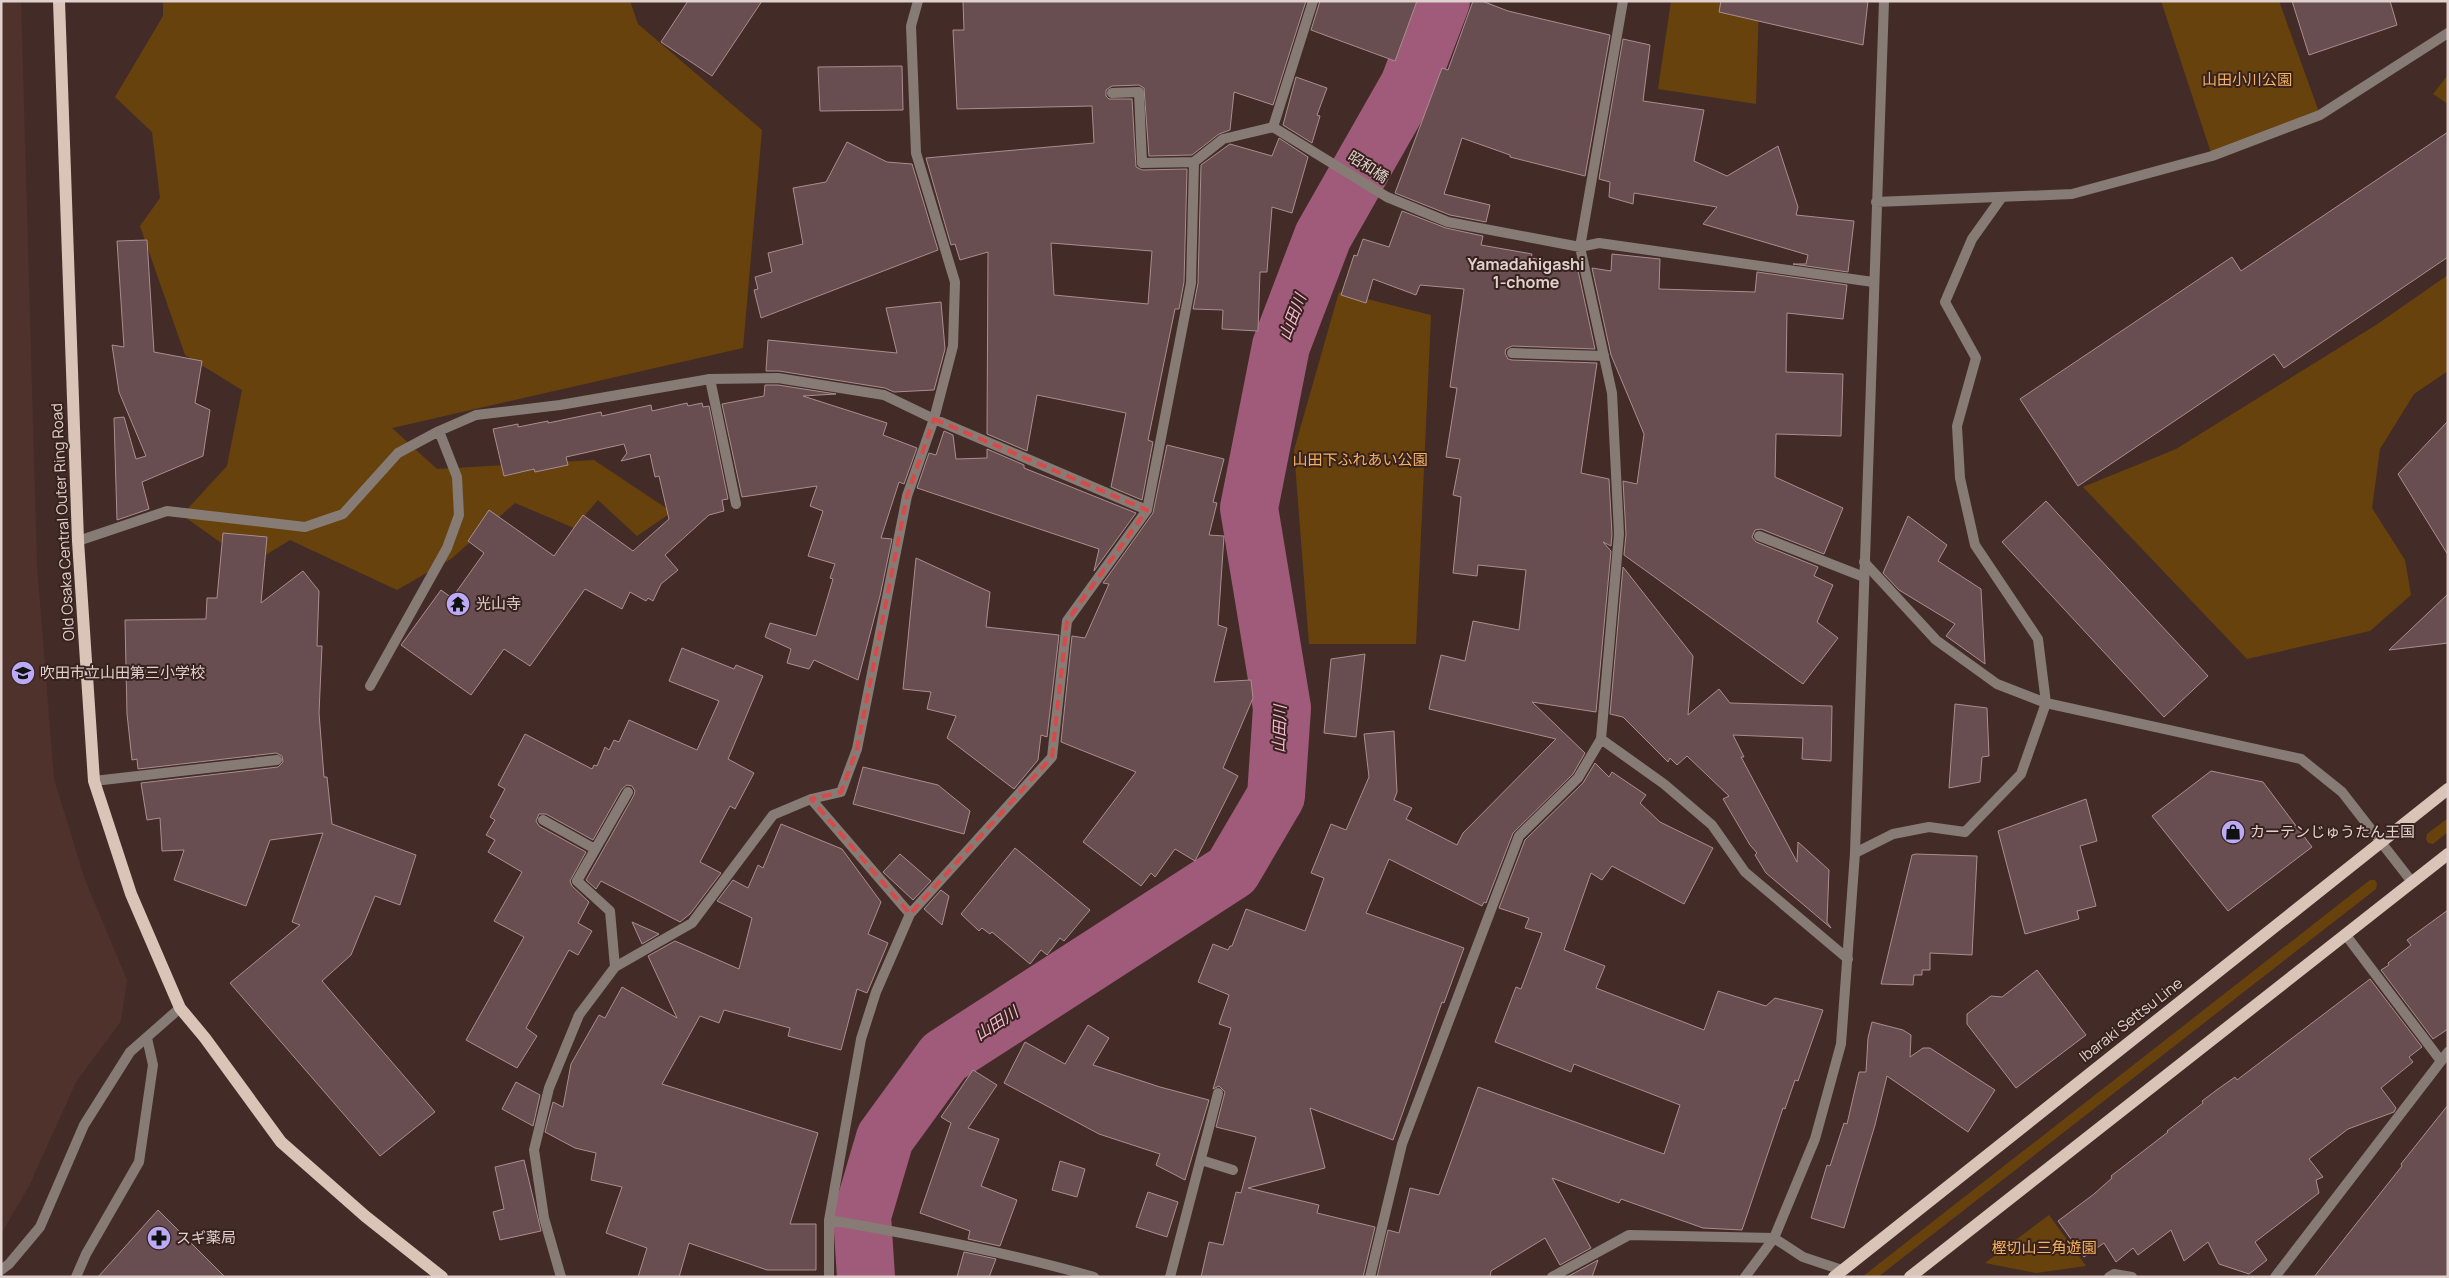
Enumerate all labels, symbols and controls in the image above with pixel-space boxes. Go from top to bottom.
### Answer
park label: 山田小川公園 [2202,69,2292,90]
street label: 昭和橋 [1344,146,1393,188]
district label: Yamadahigashi 1-chome [1467,253,1585,293]
water label: 山田川 [1273,289,1312,343]
street label: Old Osaka Central Outer Ring Road [46,403,79,641]
park label: 山田下ふれあい公園 [1292,449,1428,470]
temple icon: 光山寺 [445,591,471,617]
place label: 光山寺 [476,593,521,614]
school or university icon: 吹田市立山田第三小学校 [10,660,36,686]
place label: 吹田市立山田第三小学校 [40,662,205,683]
water label: 山田川 [1267,703,1291,753]
shop icon: カーテンじゅうたん王国 [2220,819,2246,845]
place label: カーテンじゅうたん王国 [2250,821,2415,842]
street label: Ibaraki Settsu Line [2075,972,2187,1067]
water label: 山田川 [970,1000,1024,1045]
pharmacy icon: スギ薬局 [146,1225,172,1251]
place label: スギ薬局 [176,1227,236,1248]
park label: 樫切山三角遊園 [1991,1237,2097,1258]

